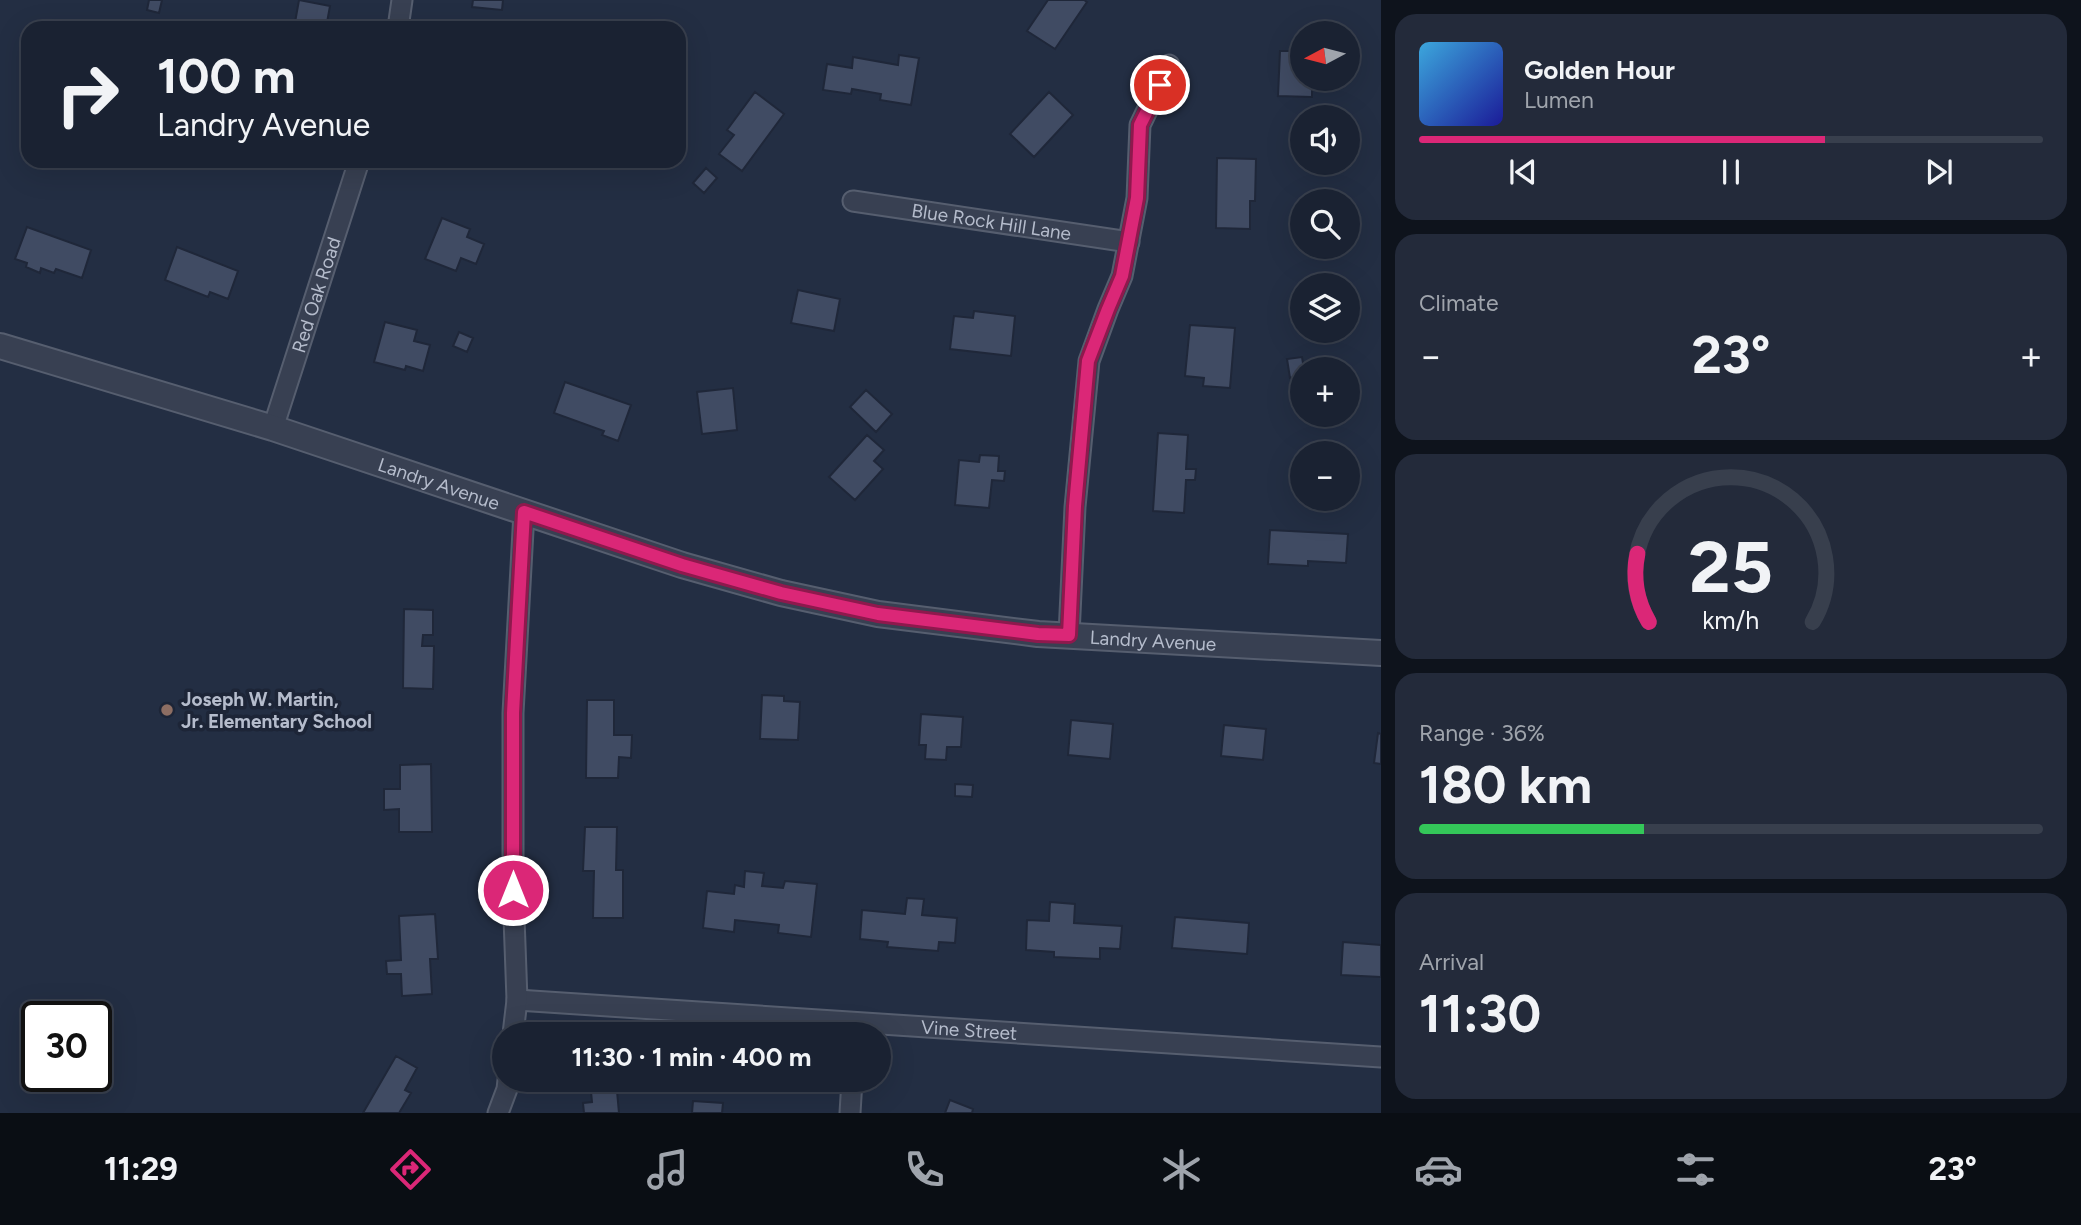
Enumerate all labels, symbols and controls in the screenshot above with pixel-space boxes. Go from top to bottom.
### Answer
north arrow [1290,21,1360,91]
map controls [1290,21,1360,511]
text: 100 m [157,46,296,105]
icon: right [42,49,133,140]
text: Golden Hour [1524,54,1675,86]
pin [1130,55,1190,115]
icon: arrive [1141,66,1179,104]
text: Lumen [1524,86,1594,114]
button: sound [1290,105,1360,175]
text: Landry Avenue [157,106,370,144]
icon: previous [1504,153,1542,191]
icon: pause [1712,153,1750,191]
icon: next [1920,153,1958,191]
button: search [1290,189,1360,259]
street label: Blue Rock Hill Lane [910,199,1073,245]
street label: Red Oak Road [287,234,346,356]
button: layers [1290,273,1360,343]
text: Climate [1419,289,1498,317]
text: 23° [1692,324,1770,386]
text: − [1419,333,1443,379]
text: + [2019,333,2043,379]
button: + [1290,357,1360,427]
button: − [1290,441,1360,511]
street label: Landry Avenue [375,453,502,515]
text: 25 [1689,524,1773,611]
text: km/h [1702,605,1760,635]
street label: Landry Avenue [1089,626,1217,656]
place label: Joseph W. Martin, Jr. Elementary School [181,688,372,733]
marker: Joseph W. Martin, Jr. Elementary School [159,702,175,718]
text: Range · 36% [1419,719,1545,747]
text: 180 km [1419,754,1592,816]
position arrow [476,853,550,927]
text: Arrival [1419,948,1484,976]
text: 11:30 [1419,983,1541,1045]
speed limit sign: 30 [21,1001,112,1092]
street label: Vine Street [920,1016,1018,1045]
text: 11:30 · 1 min · 400 m [572,1041,811,1073]
icon: directions [386,1145,435,1194]
icon: music [643,1145,692,1194]
icon: phone [900,1145,949,1194]
icon: climate [1157,1145,1206,1194]
icon: car [1414,1145,1463,1194]
icon: filters [1671,1145,1720,1194]
text: 11:29 [104,1150,178,1188]
text: 23° [1928,1150,1977,1188]

